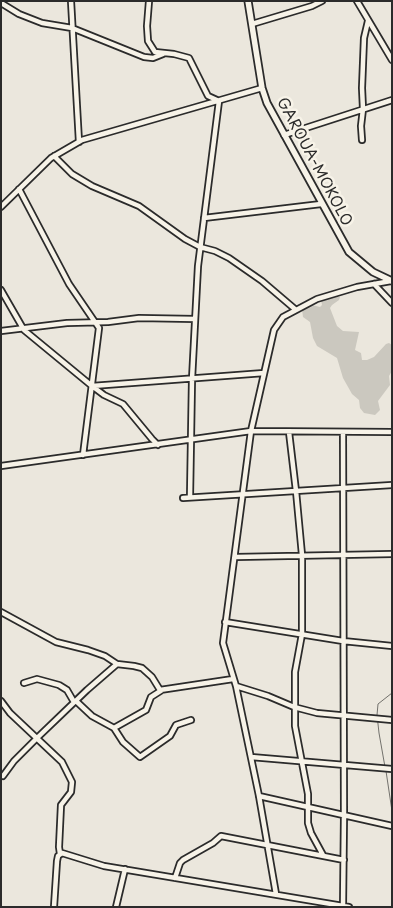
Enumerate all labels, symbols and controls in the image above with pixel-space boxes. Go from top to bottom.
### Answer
street label: GAROUA-MOKOLO [273,95,355,229]

